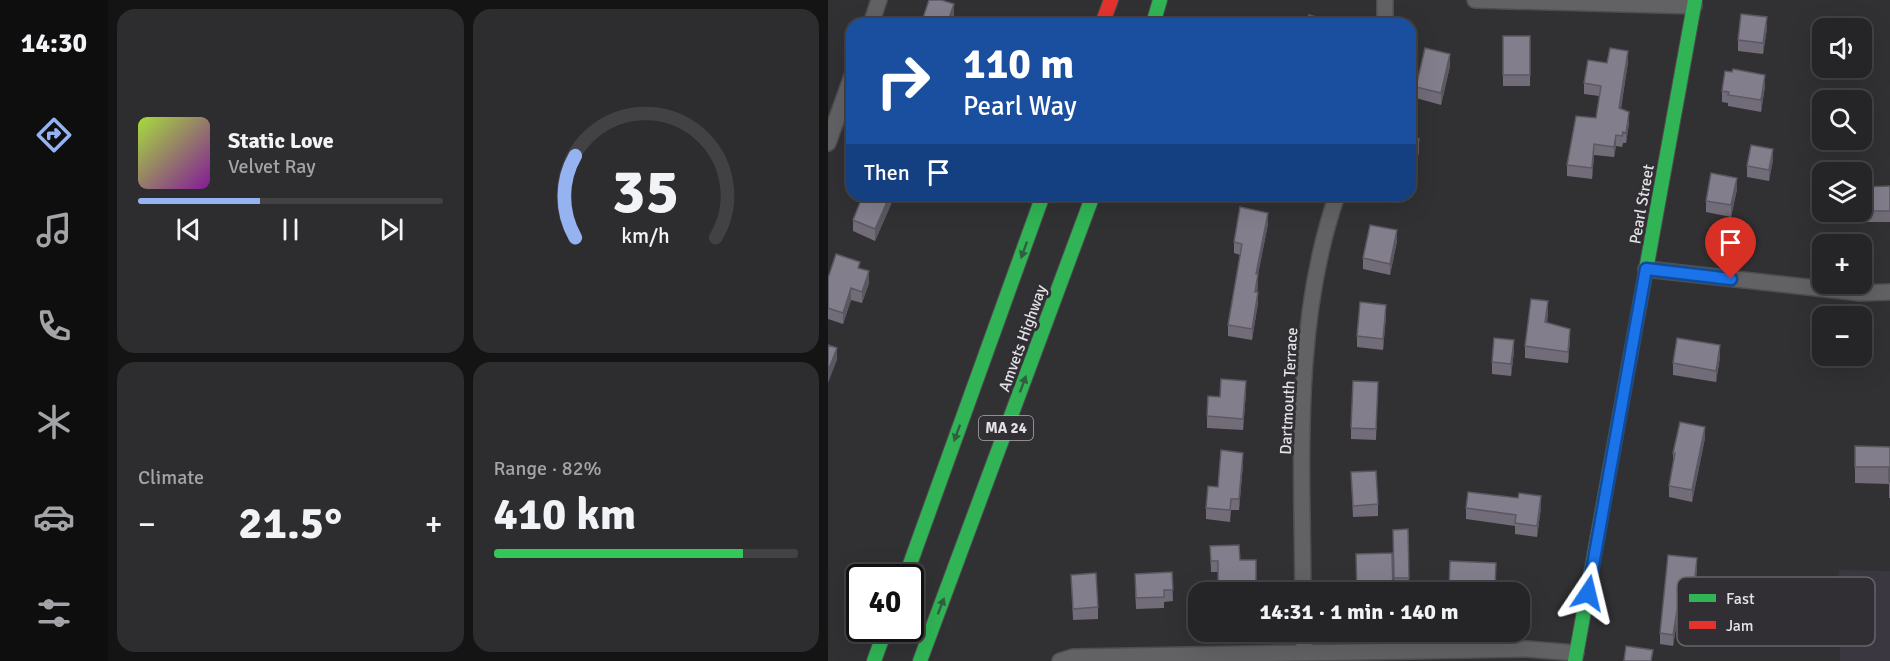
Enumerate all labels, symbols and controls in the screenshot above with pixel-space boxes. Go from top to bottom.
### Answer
map controls [1812,18,1872,366]
button: sound [1812,18,1872,78]
text: 14:30 [21,27,87,60]
text: 110 m [963,39,1074,90]
icon: right [864,42,942,120]
text: Pearl Way [963,90,1077,123]
button: search [1812,90,1872,150]
icon: directions [33,114,75,156]
text: Static Love [228,127,334,154]
text: 35 [612,153,679,230]
text: Velvet Ray [228,154,316,179]
icon: arrive [922,156,955,189]
text: Then [864,159,910,186]
street label: Pearl Street [1625,162,1659,246]
button: layers [1812,162,1872,222]
icon: music [33,209,75,251]
icon: previous [172,213,205,246]
icon: pause [274,213,307,246]
icon: next [375,213,408,246]
pin [1705,217,1756,279]
text: km/h [621,224,670,250]
icon: arrive [1714,226,1747,259]
button: + [1812,234,1872,294]
one-way arrow [1018,241,1028,259]
street label: Amvets Highway [994,282,1052,395]
icon: phone [33,305,75,347]
button: − [1812,306,1872,366]
street label: Dartmouth Terrace [1276,327,1302,455]
one-way arrow [1018,375,1028,393]
icon: climate [33,401,75,443]
road number: MA 24 [979,416,1033,440]
one-way arrow [952,425,962,443]
text: Range · 82% [494,456,602,481]
text: Climate [138,465,204,490]
text: 410 km [494,487,636,542]
icon: car [33,496,75,538]
text: 21.5° [238,496,342,551]
text: − [138,504,156,545]
text: + [425,504,442,545]
position arrow [1556,561,1620,625]
speed limit sign: 40 [846,564,924,642]
legend [1677,577,1875,646]
text: Fast [1726,589,1755,609]
icon: filters [33,592,75,634]
one-way arrow [937,597,947,615]
text: 14:31 · 1 min · 140 m [1259,598,1459,625]
text: Jam [1726,616,1754,636]

